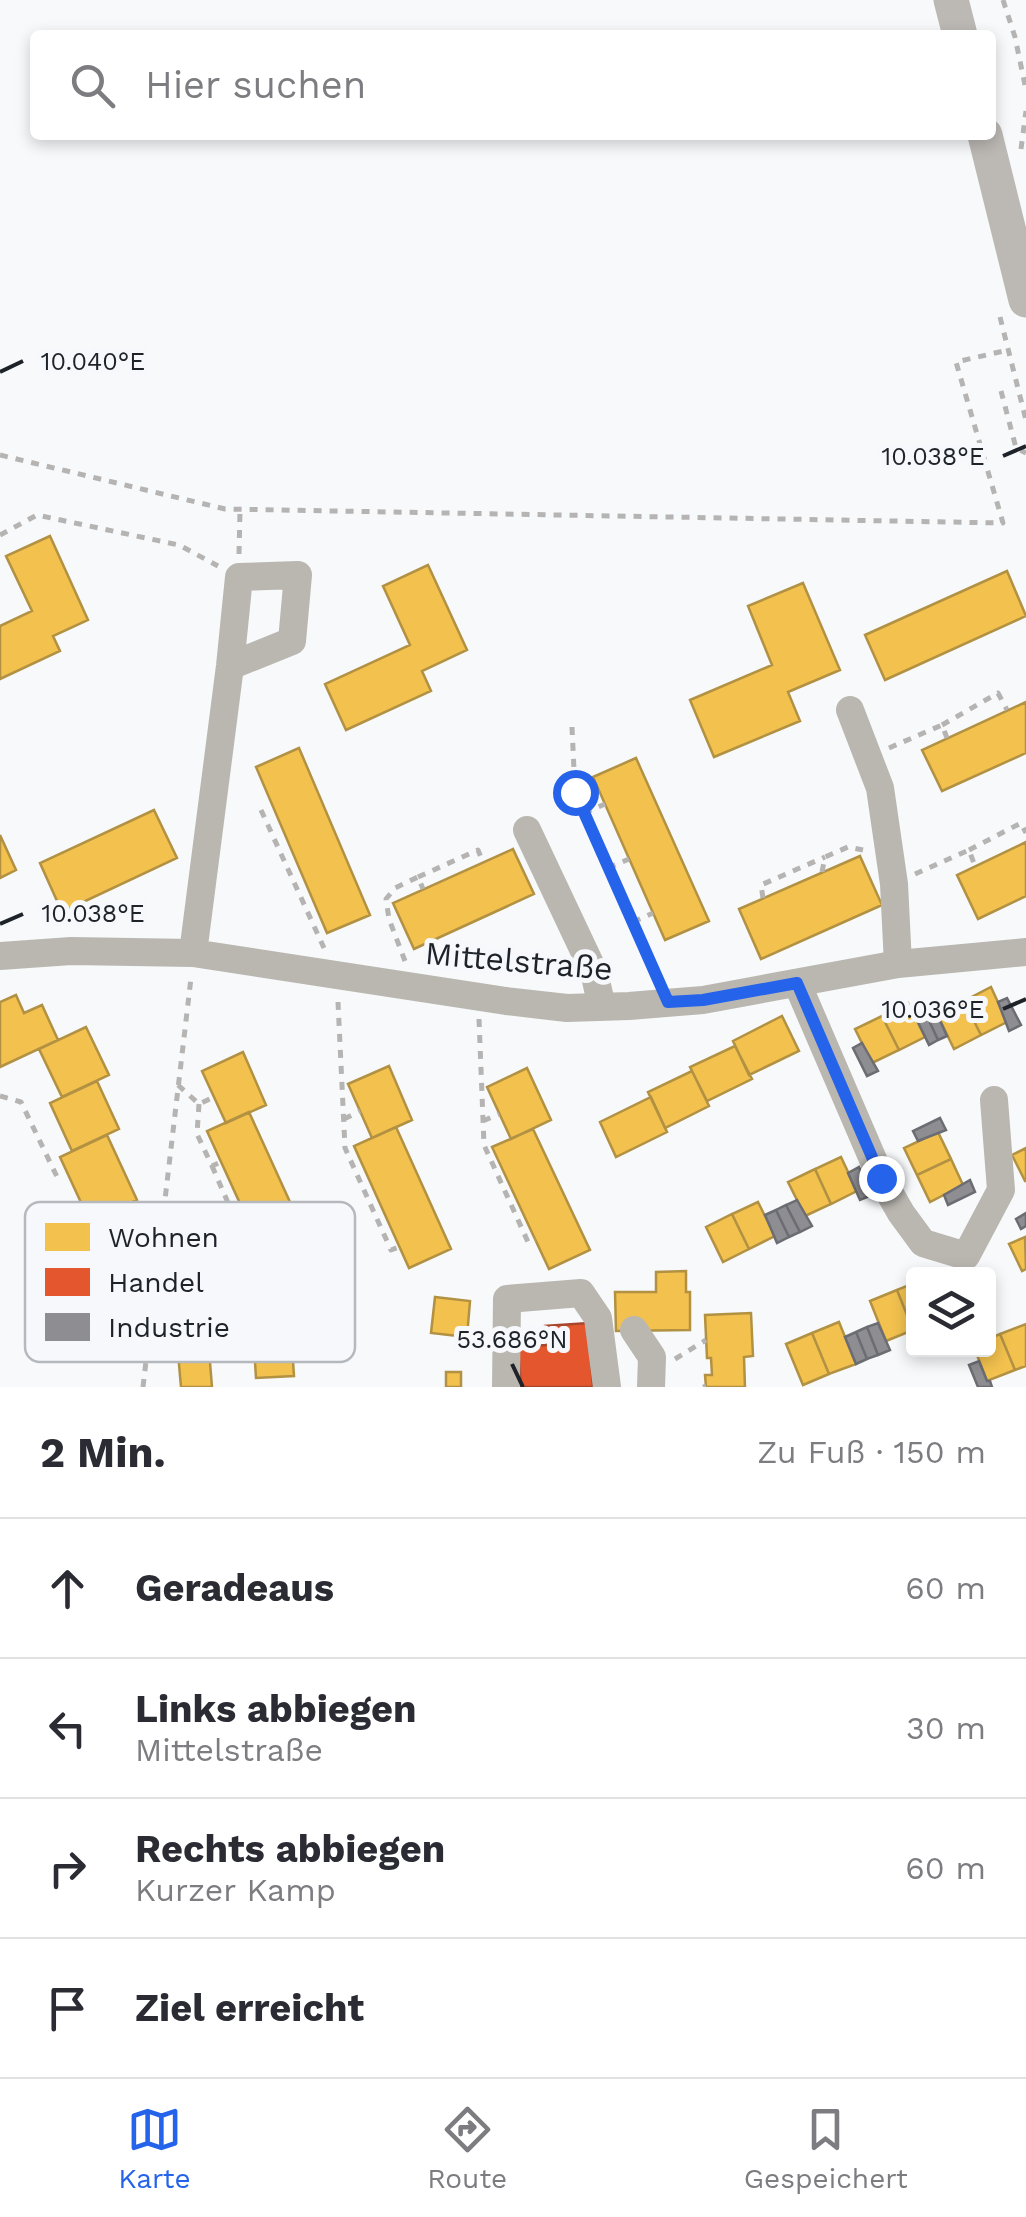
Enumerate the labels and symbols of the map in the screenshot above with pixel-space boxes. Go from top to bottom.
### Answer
text: 10.040°E [41,347,145,376]
text: 10.038°E [881,442,985,471]
route start [553,770,599,816]
text: 10.038°E [41,899,145,928]
street label: Mittelstraße [424,934,614,988]
text: 10.036°E [881,995,985,1024]
route end [859,1156,905,1202]
legend [25,1202,355,1362]
text: Wohnen [108,1221,219,1254]
text: Handel [108,1266,204,1299]
text: Industrie [108,1311,230,1344]
text: 53.686°N [456,1325,568,1354]

